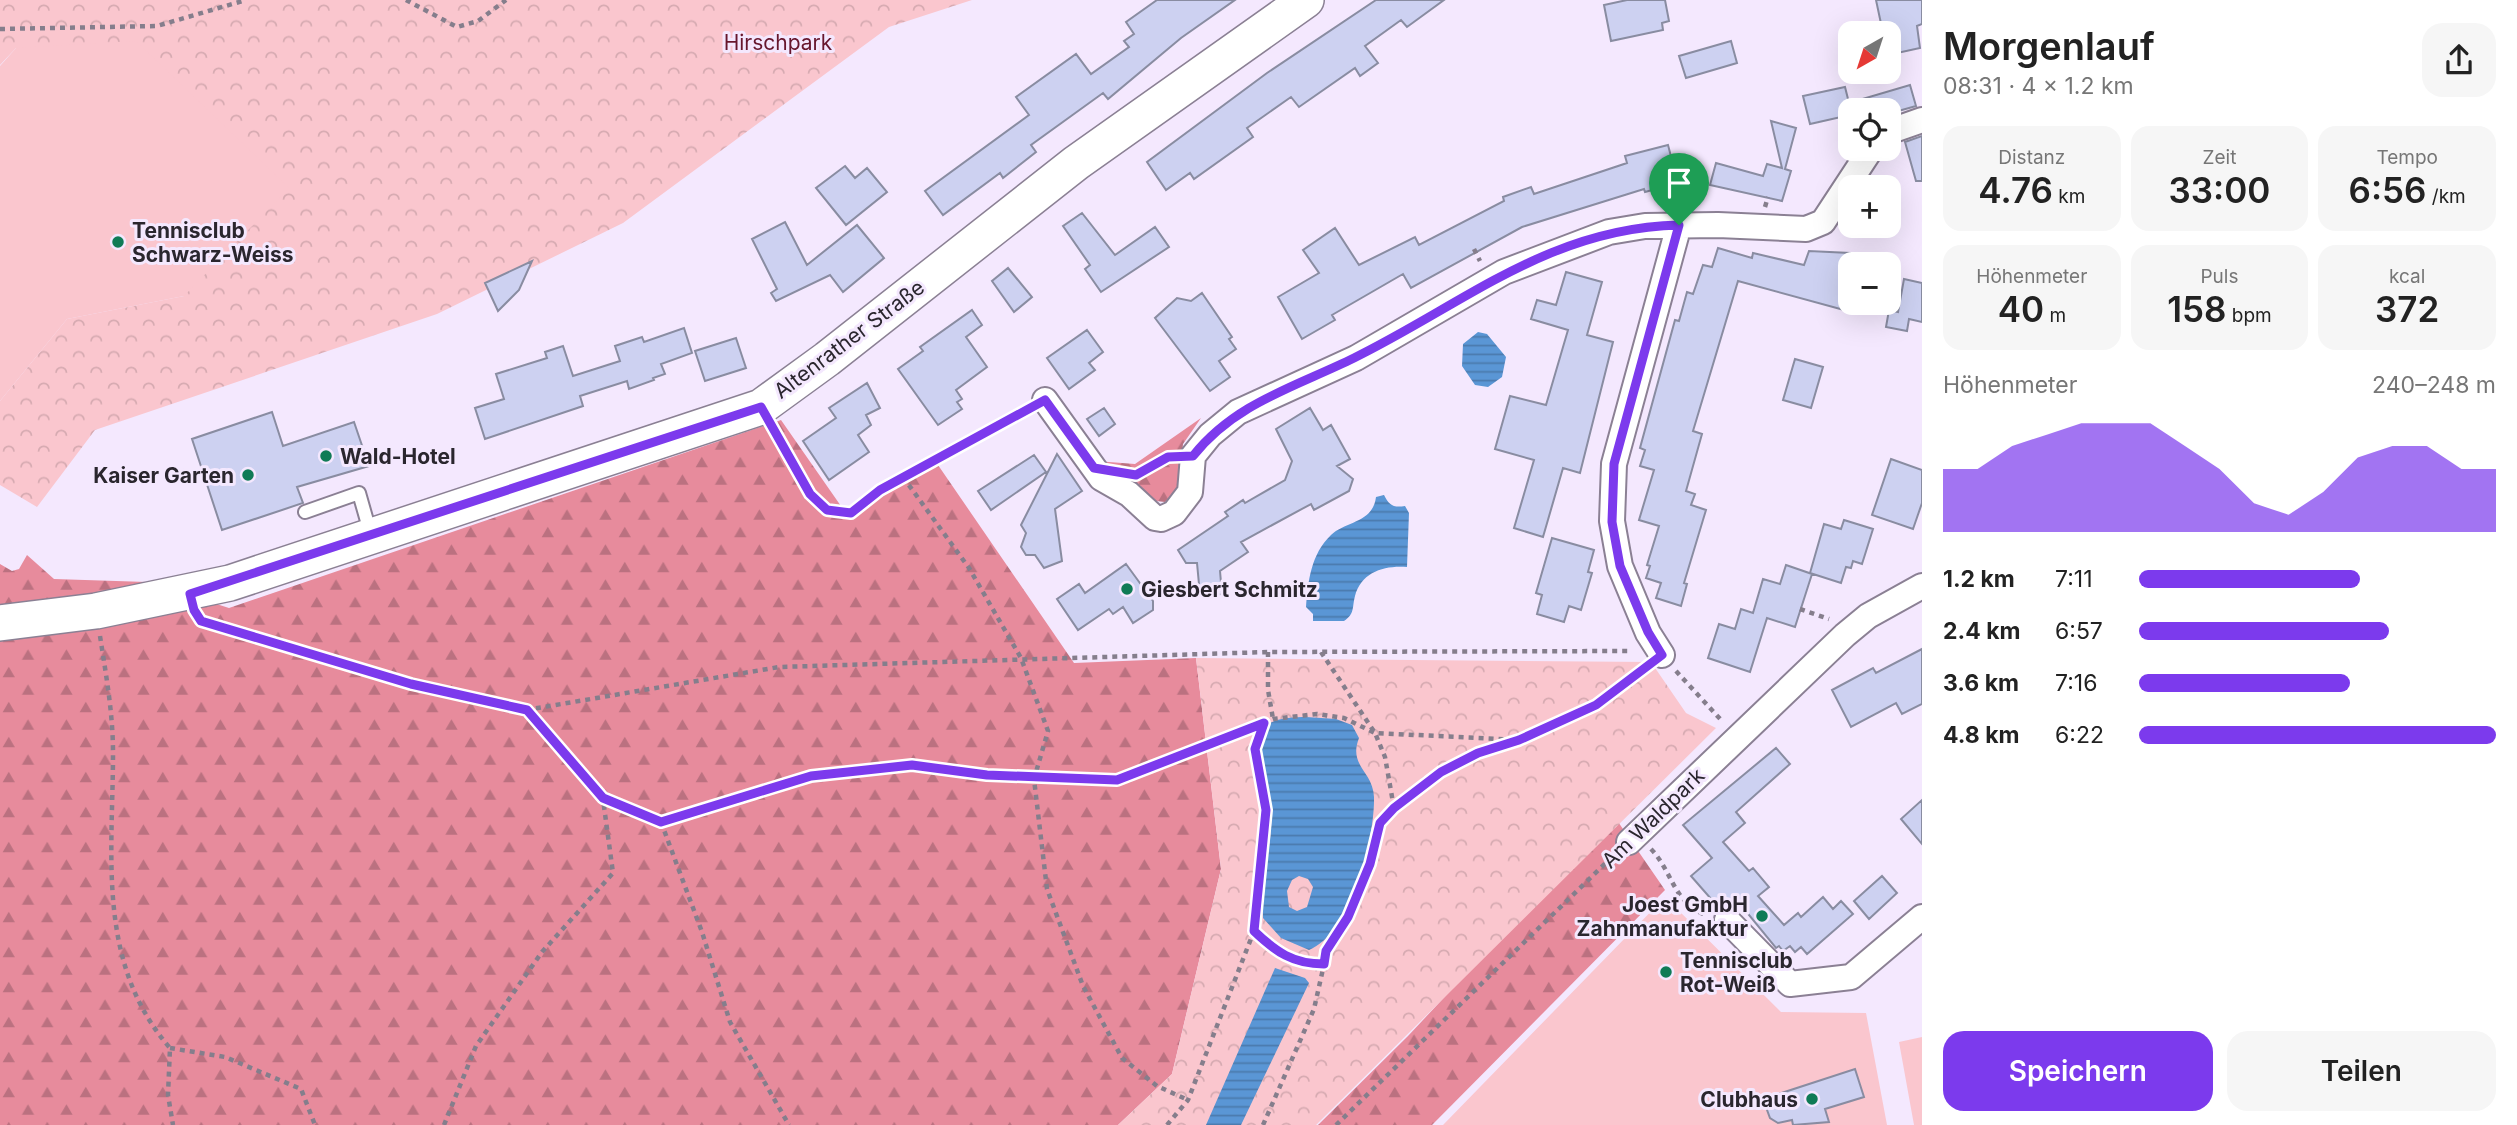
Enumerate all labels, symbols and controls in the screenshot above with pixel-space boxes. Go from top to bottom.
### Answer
north arrow [1838,21,1900,84]
map controls [1838,21,1901,315]
text: Morgenlauf [1943,23,2155,69]
button: share [2422,23,2496,97]
park label: Hirschpark [724,30,833,55]
text: 08:31 · 4 × 1.2 km [1943,72,2134,100]
button: locate [1838,98,1901,161]
text: Distanz [1998,146,2065,169]
text: Zeit [2203,146,2236,169]
text: Tempo [2376,146,2438,169]
pin [1649,153,1709,225]
icon: arrive [1660,164,1698,202]
text: 4.76 [1978,169,2053,211]
text: 33:00 [2169,169,2270,211]
text: 6:56 [2349,169,2427,211]
button: + [1838,175,1901,238]
text: km [2053,185,2085,208]
text: /km [2427,185,2466,208]
place label: Tennisclub Schwarz-Weiss [132,218,294,267]
marker: Tennisclub Schwarz-Weiss [110,234,126,250]
button: − [1838,252,1901,315]
text: Höhenmeter [1976,265,2087,288]
text: Puls [2200,265,2238,288]
text: kcal [2389,265,2425,288]
street label: Altenrather Straße [769,274,929,404]
text: 40 [1998,288,2044,330]
text: 158 [2167,288,2226,330]
text: 372 [2375,288,2439,330]
text: m [2044,304,2066,327]
text: bpm [2226,304,2272,327]
text: Höhenmeter [1943,371,2077,399]
text: 240–248 m [2372,371,2496,399]
place label: Wald-Hotel [340,444,456,469]
marker: Wald-Hotel [318,448,334,464]
place label: Kaiser Garten [93,463,234,488]
marker: Kaiser Garten [240,467,256,483]
text: 1.2 km [1943,565,2015,593]
text: 7:11 [2055,565,2093,593]
place label: Giesbert Schmitz [1141,577,1318,602]
marker: Giesbert Schmitz [1119,581,1135,597]
text: 2.4 km [1943,617,2021,645]
text: 6:57 [2055,617,2103,645]
text: 3.6 km [1943,669,2019,697]
text: 7:16 [2055,669,2098,697]
text: 4.8 km [1943,721,2020,749]
text: 6:22 [2055,721,2104,749]
street label: Am Waldpark [1597,763,1710,873]
place label: Joest GmbH Zahnmanufaktur [1577,892,1748,941]
marker: Joest GmbH Zahnmanufaktur [1754,908,1770,924]
place label: Tennisclub Rot-Weiß [1680,948,1793,997]
marker: Tennisclub Rot-Weiß [1658,964,1674,980]
button: Speichern [1943,1031,2213,1111]
button: Teilen [2227,1031,2496,1111]
place label: Clubhaus [1700,1087,1798,1112]
marker: Clubhaus [1804,1091,1820,1107]

